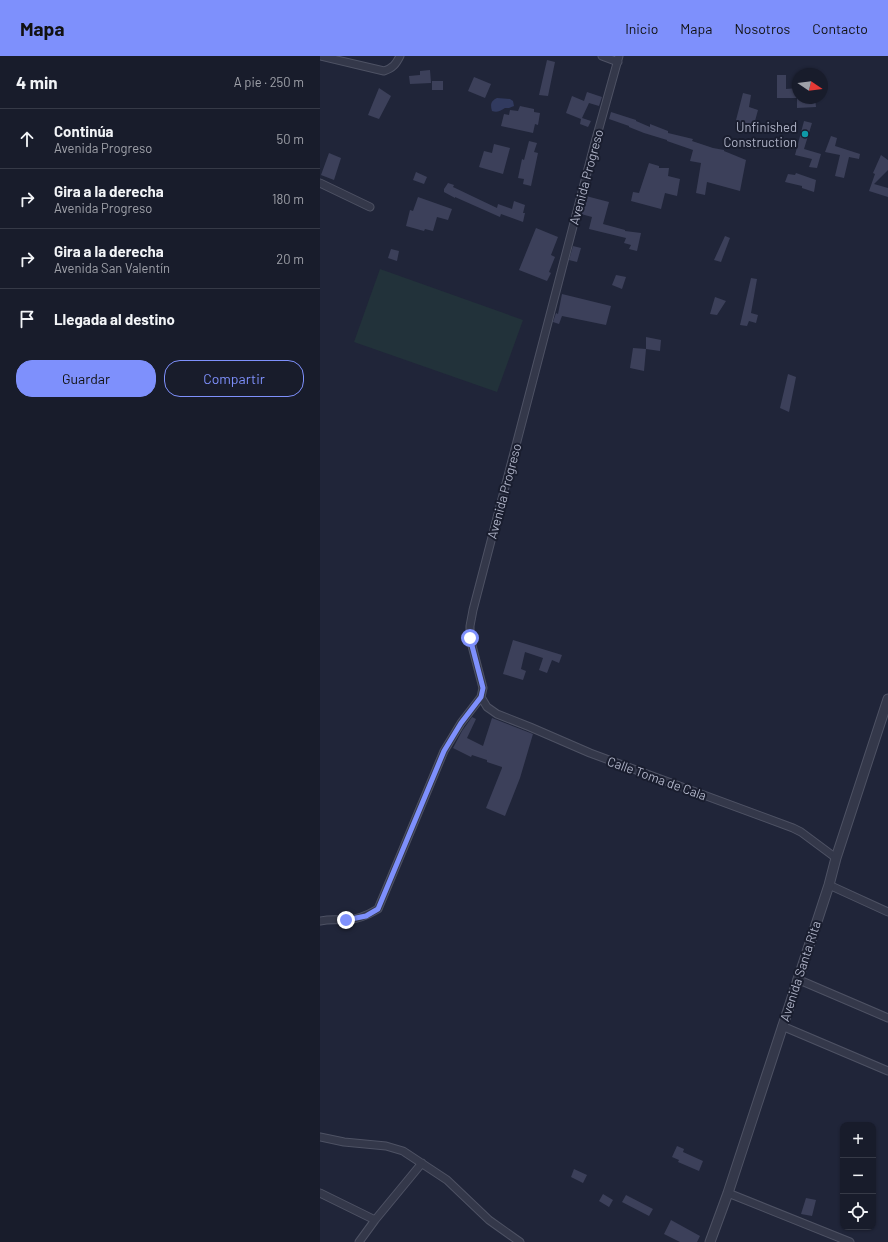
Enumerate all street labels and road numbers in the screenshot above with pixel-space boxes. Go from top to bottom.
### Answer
street label: Avenida Progreso [566,127,606,227]
street label: Avenida Progreso [484,441,524,541]
street label: Calle Toma de Cala [605,753,709,803]
street label: Avenida Santa Rita [776,919,824,1023]

